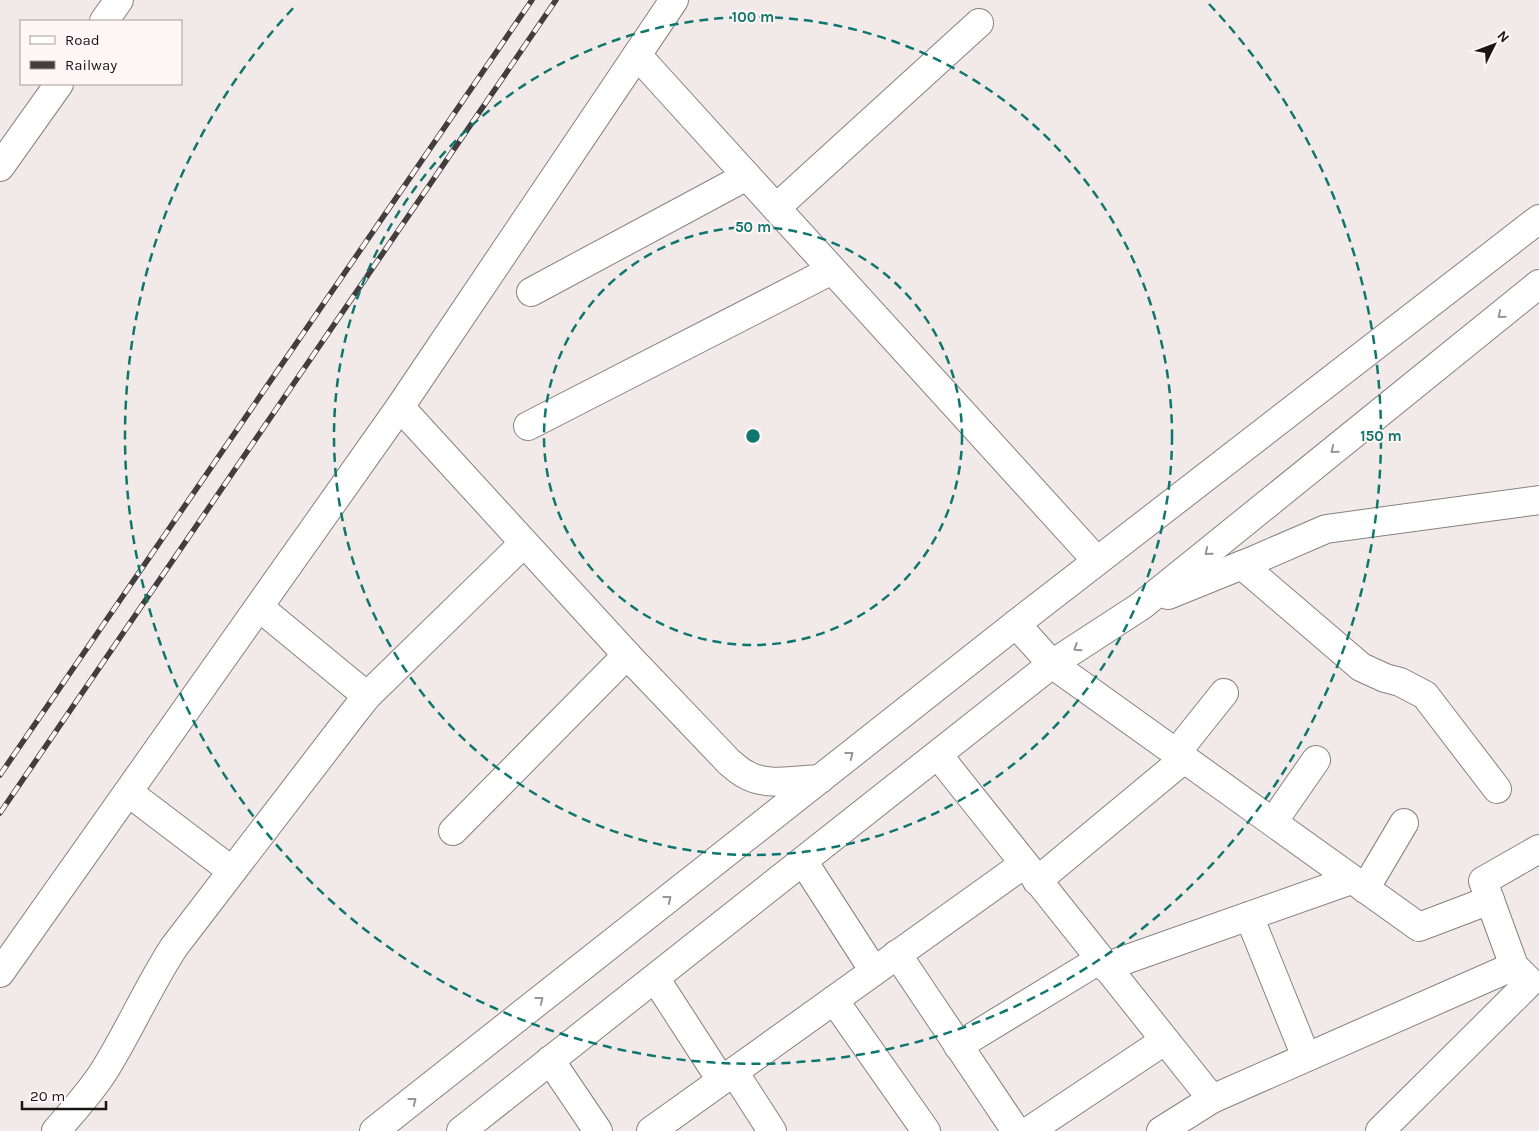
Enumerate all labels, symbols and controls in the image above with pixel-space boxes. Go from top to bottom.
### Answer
text: 100 m [732,8,774,26]
legend [20,20,182,85]
north arrow [1469,20,1519,70]
text: N [1494,27,1513,46]
text: Road [65,31,100,49]
text: Railway [65,56,117,74]
text: 50 m [735,218,771,236]
one-way arrow [1498,309,1507,317]
centre of rings [744,427,762,445]
text: 150 m [1360,427,1402,445]
one-way arrow [1331,445,1340,453]
one-way arrow [1204,547,1213,556]
one-way arrow [1073,642,1082,651]
one-way arrow [844,753,853,761]
one-way arrow [662,897,671,905]
one-way arrow [534,998,543,1006]
scale bar [22,1078,106,1110]
text: 20 m [30,1087,65,1105]
one-way arrow [407,1098,416,1106]

